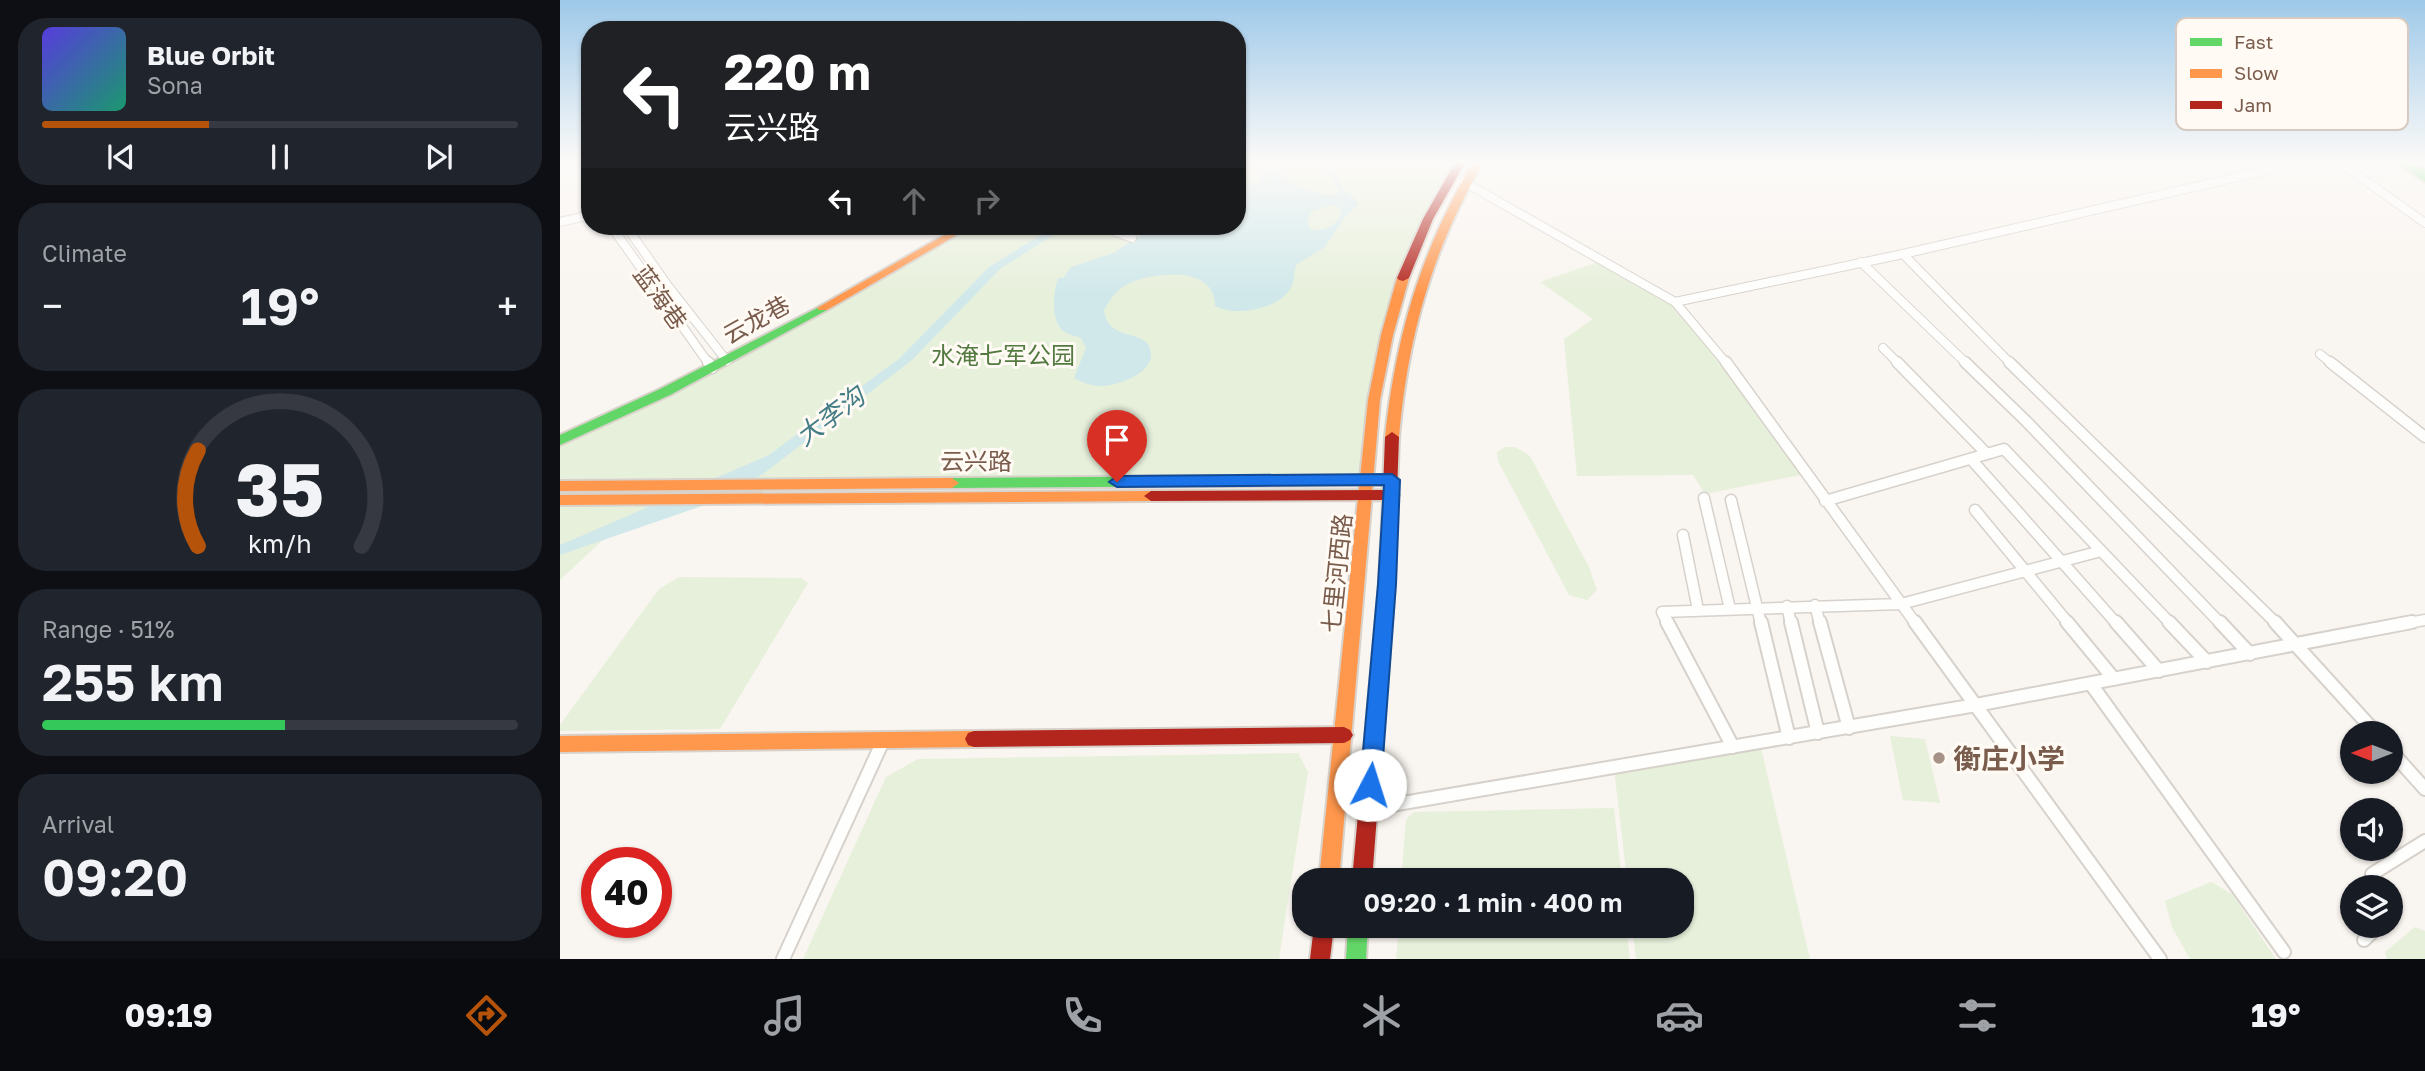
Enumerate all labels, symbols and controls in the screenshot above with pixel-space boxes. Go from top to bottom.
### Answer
legend [2176,18,2408,130]
text: Fast [2234,30,2273,53]
text: Blue Orbit [147,40,275,71]
text: 220 m [724,42,871,101]
icon: left [609,49,700,140]
text: Slow [2234,61,2279,84]
text: Sona [147,71,203,99]
text: Jam [2234,93,2272,116]
text: 云兴路 [724,108,820,146]
icon: previous [102,138,140,176]
icon: pause [261,138,299,176]
icon: next [420,138,458,176]
icon: left [822,182,860,220]
icon: ahead [895,182,933,220]
icon: right [968,182,1006,220]
text: Climate [42,239,127,267]
street label: 蓝海巷 [628,259,694,335]
text: 19° [241,274,319,336]
text: − [42,283,63,328]
text: + [497,283,518,328]
street label: 云龙巷 [717,289,795,349]
park label: 水淹七军公园 [931,340,1075,369]
water label: 大李沟 [790,378,873,452]
pin [1087,410,1147,482]
icon: arrive [1098,421,1136,459]
text: 35 [236,445,324,532]
street label: 云兴路 [940,446,1012,475]
street label: 七里河西路 [1315,512,1357,634]
text: km/h [248,527,312,558]
text: Range · 51% [42,615,174,643]
text: 255 km [42,650,224,712]
north arrow [2340,721,2403,784]
map controls [2340,721,2403,938]
place label: 衡庄小学 [1953,742,2065,775]
position arrow [1333,748,1407,822]
marker: 衡庄小学 [1931,750,1947,766]
button: sound [2340,798,2403,861]
text: Arrival [42,810,114,838]
text: 09:20 [42,845,188,907]
speed limit sign: 40 [581,847,672,938]
button: layers [2340,875,2403,938]
text: 09:20 · 1 min · 400 m [1363,887,1623,918]
icon: directions [462,991,511,1040]
icon: music [760,991,809,1040]
icon: phone [1058,991,1107,1040]
icon: climate [1357,991,1406,1040]
icon: car [1655,991,1704,1040]
icon: filters [1953,991,2002,1040]
text: 09:19 [125,996,213,1034]
text: 19° [2251,996,2300,1034]

